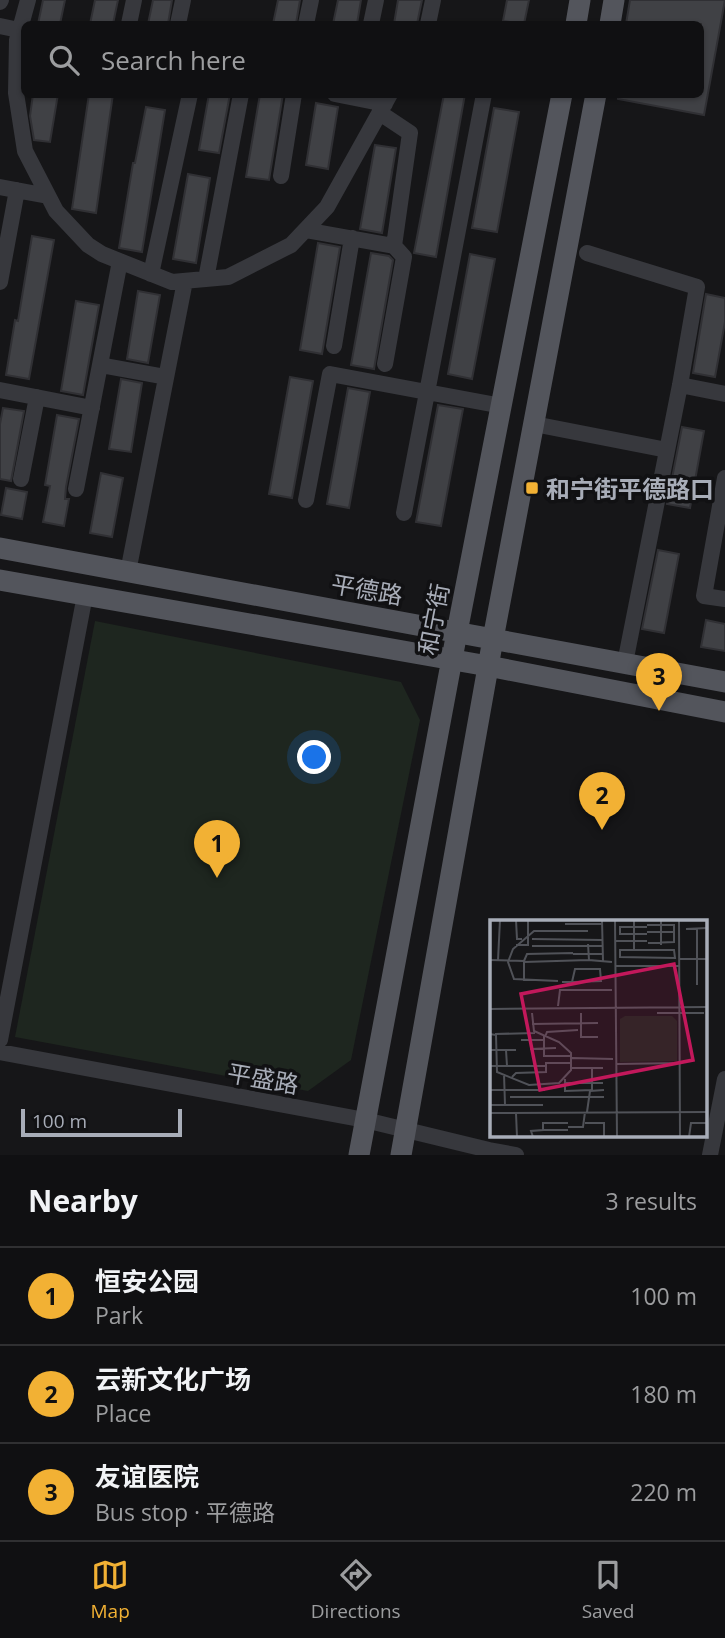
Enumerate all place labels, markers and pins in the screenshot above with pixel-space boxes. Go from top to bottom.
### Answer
place label: 和宁街平德路口 [546,472,714,505]
marker: 和宁街平德路口 [524,480,540,496]
pin: 3 [636,653,682,711]
pin: 2 [579,772,625,830]
pin: 1 [194,820,240,878]

